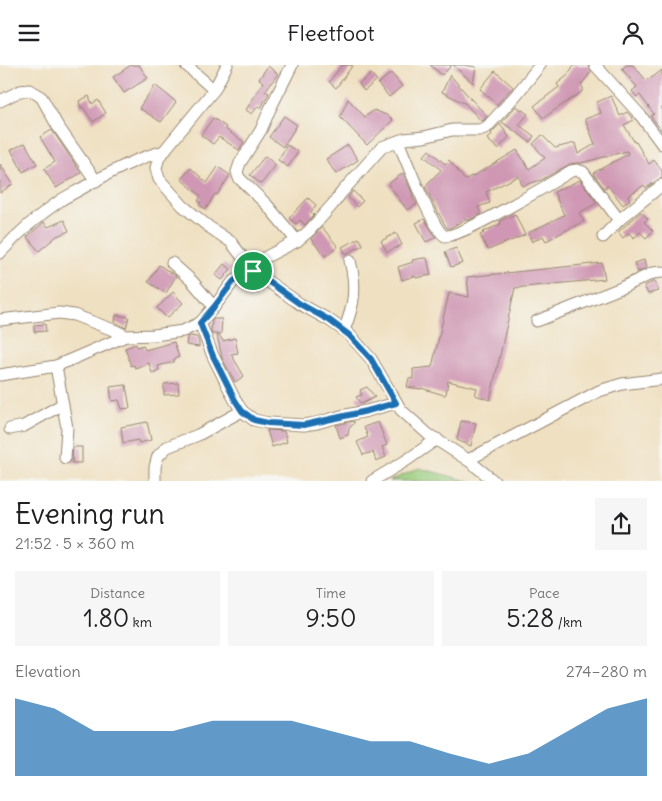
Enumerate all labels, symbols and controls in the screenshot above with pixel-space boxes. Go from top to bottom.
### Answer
icon: menu [15,19,43,47]
text: Fleetfoot [287,19,375,47]
icon: person [619,19,647,47]
pin [232,250,274,292]
icon: arrive [239,257,267,285]
text: Evening run [15,496,165,532]
button: share [595,498,647,550]
text: 21:52 · 5 × 360 m [15,533,134,553]
text: Distance [90,584,145,602]
text: Time [316,584,346,602]
text: Pace [529,584,560,602]
text: 1.80 [83,602,129,634]
text: 9:50 [306,602,356,634]
text: 5:28 [506,602,554,634]
text: km [129,613,152,631]
text: /km [554,613,582,631]
text: Elevation [15,661,81,681]
text: 274–280 m [566,661,647,681]

